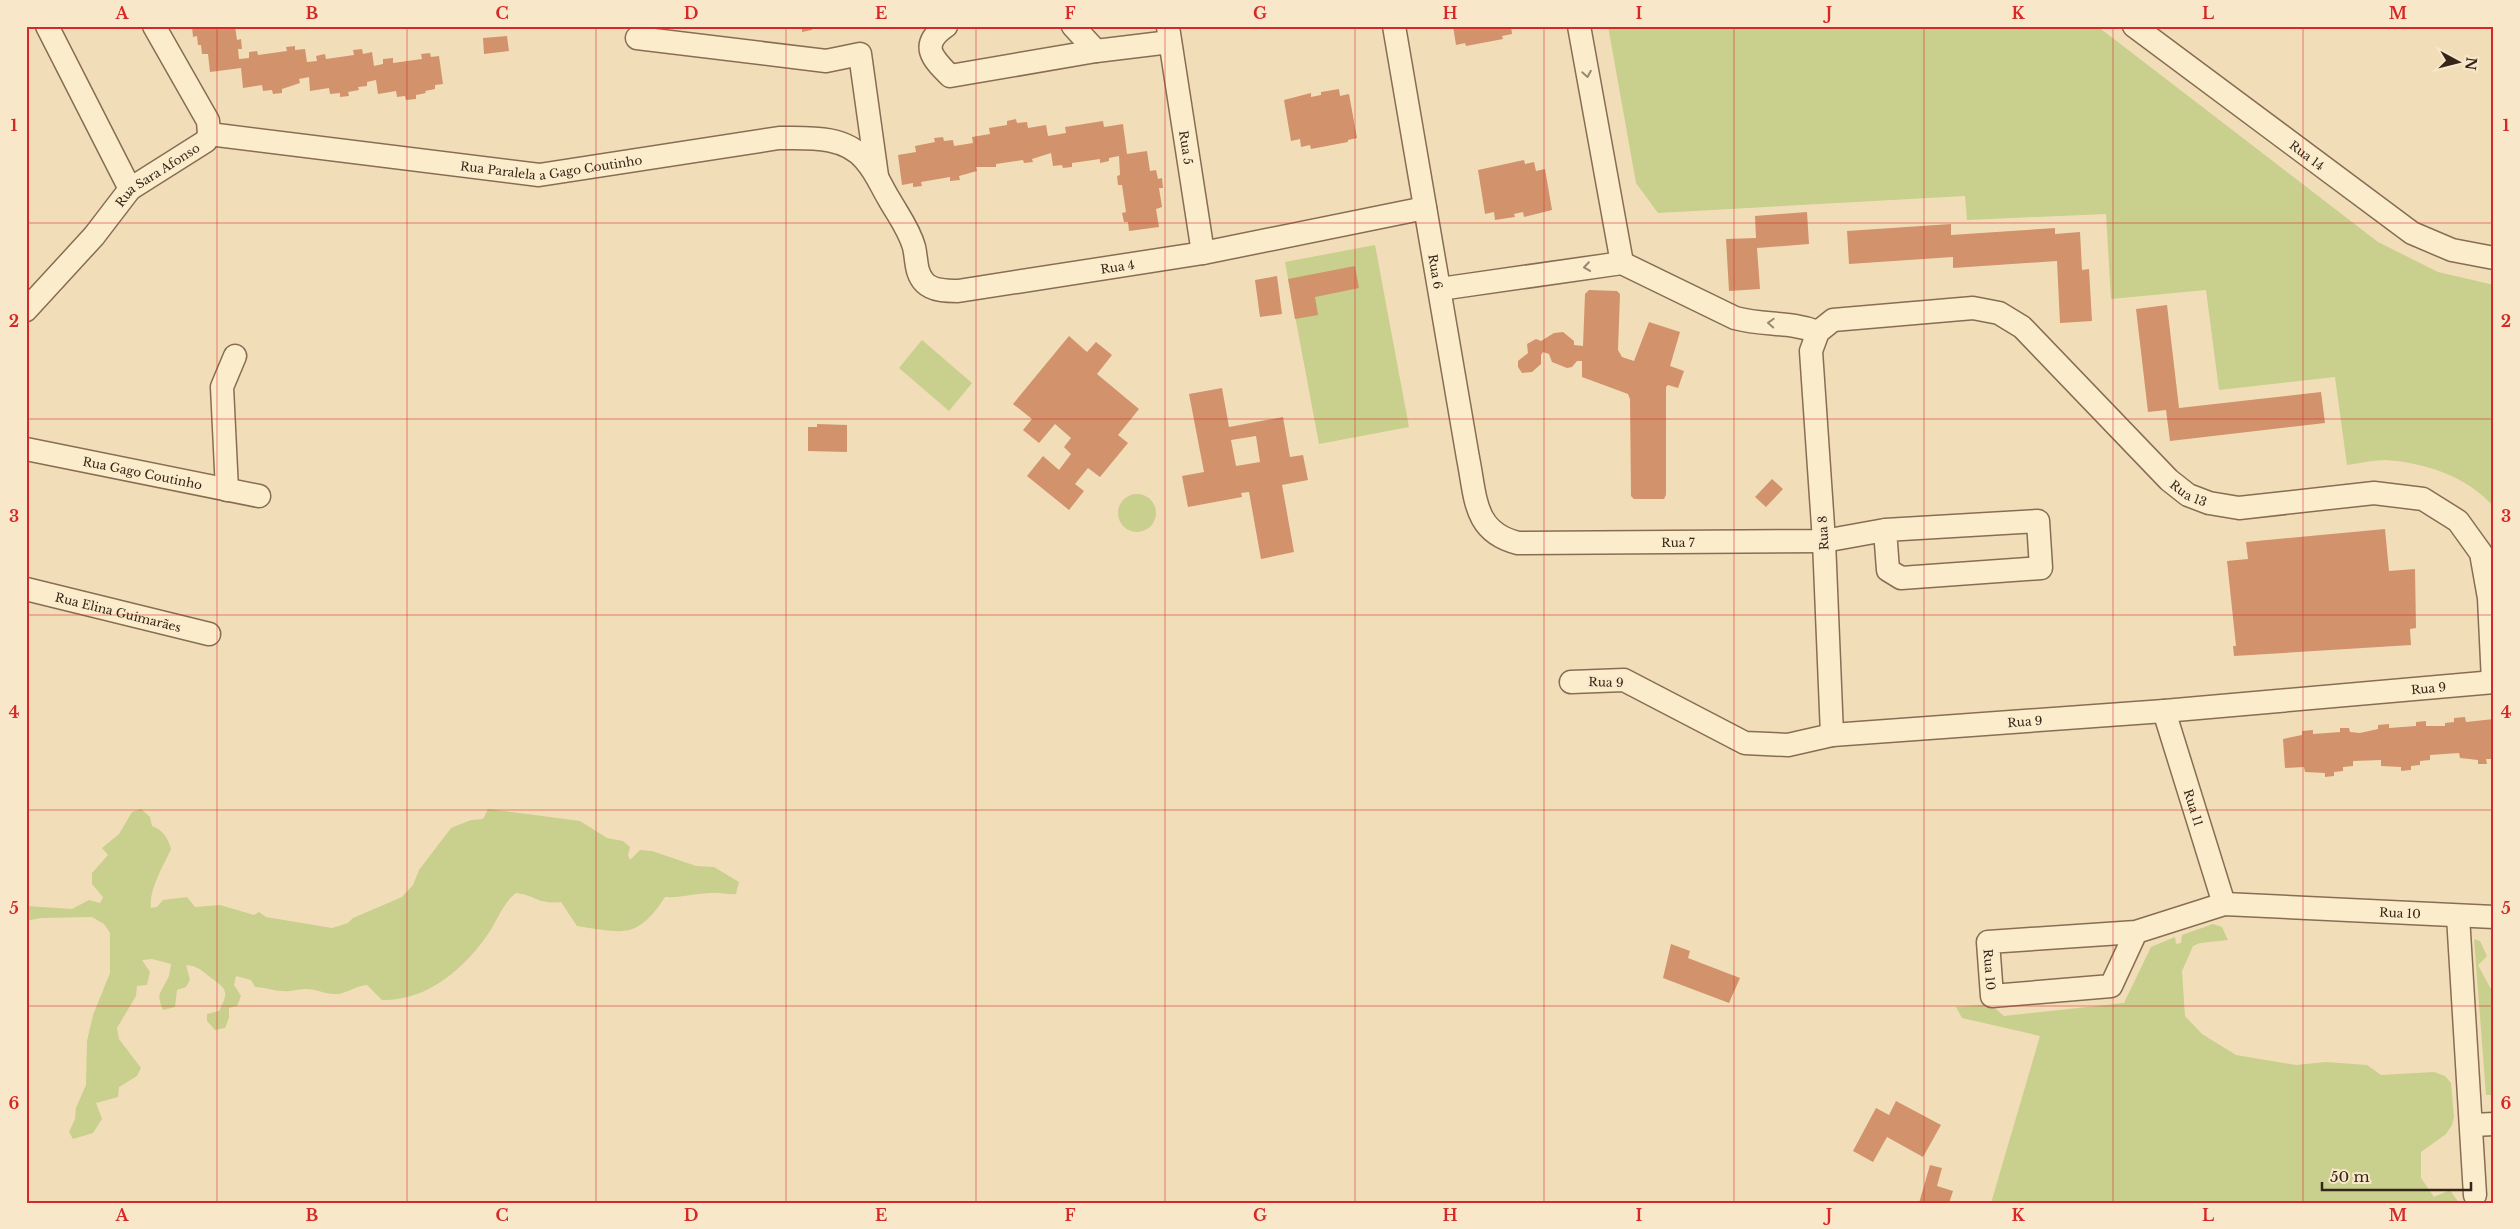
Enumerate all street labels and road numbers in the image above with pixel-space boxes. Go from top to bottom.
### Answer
street label: Rua 5 [1177,129,1197,166]
street label: Rua 14 [2287,137,2328,173]
street label: Rua Sara Afonso [112,140,202,209]
street label: Rua Paralela a Gago Coutinho [459,152,643,182]
street label: Rua 6 [1426,253,1446,290]
street label: Rua 4 [1099,256,1136,276]
street label: Rua Gago Coutinho [82,453,204,492]
street label: Rua 13 [2167,476,2209,509]
street label: Rua 8 [1815,515,1831,551]
street label: Rua 7 [1661,534,1696,550]
street label: Rua Elina Guimarães [54,589,183,634]
street label: Rua 9 [1588,674,1624,690]
street label: Rua 9 [2410,679,2447,697]
street label: Rua 9 [2007,712,2043,730]
street label: Rua 11 [2181,787,2207,828]
street label: Rua 10 [2379,904,2421,921]
street label: Rua 10 [1981,948,1999,991]

